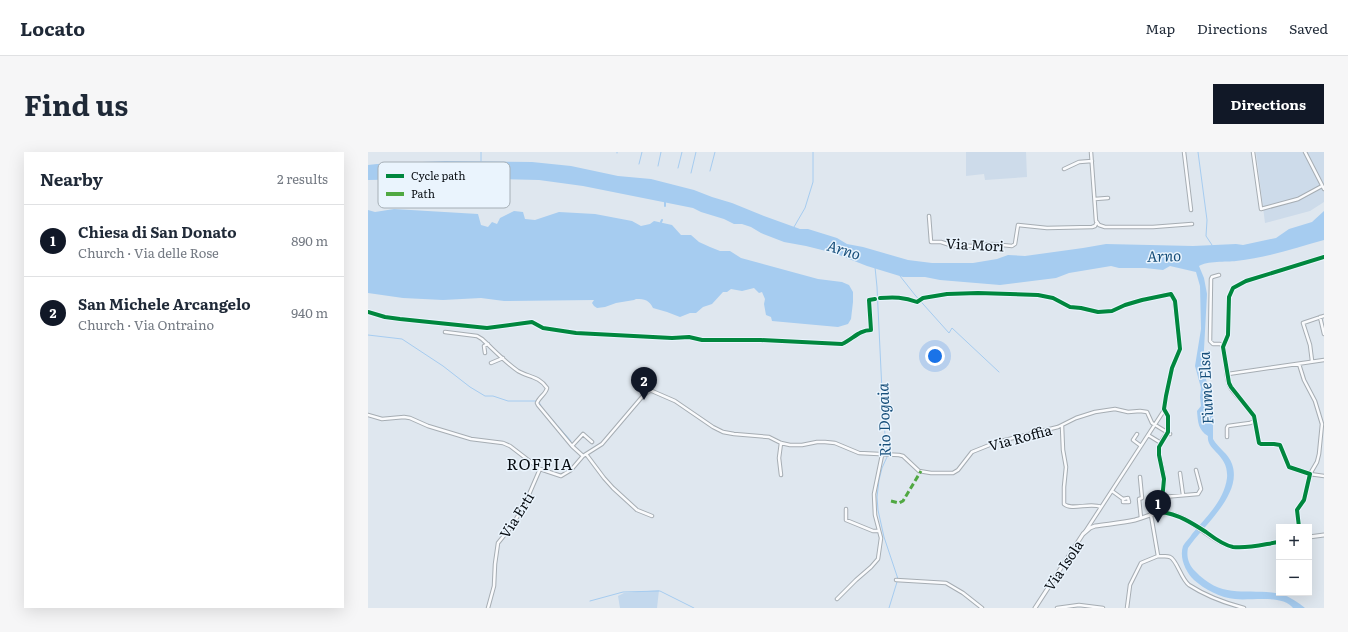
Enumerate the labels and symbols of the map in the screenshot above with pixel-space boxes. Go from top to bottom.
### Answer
legend [378,162,510,208]
text: Cycle path [411,167,466,183]
text: Path [411,185,435,201]
street label: Via Mori [945,232,1005,256]
water label: Arno [824,233,864,265]
water label: Arno [1146,243,1182,267]
your location [925,346,945,366]
water label: Fiume Elsa [1192,351,1218,425]
pin: 2 [631,367,657,400]
water label: Rio Dogaia [870,382,896,457]
street label: Via Roffia [986,419,1054,455]
district label: ROFFIA [506,451,574,475]
street label: Via Erti [494,488,538,542]
pin: 1 [1145,490,1171,523]
street label: Via Isola [1039,535,1088,594]

